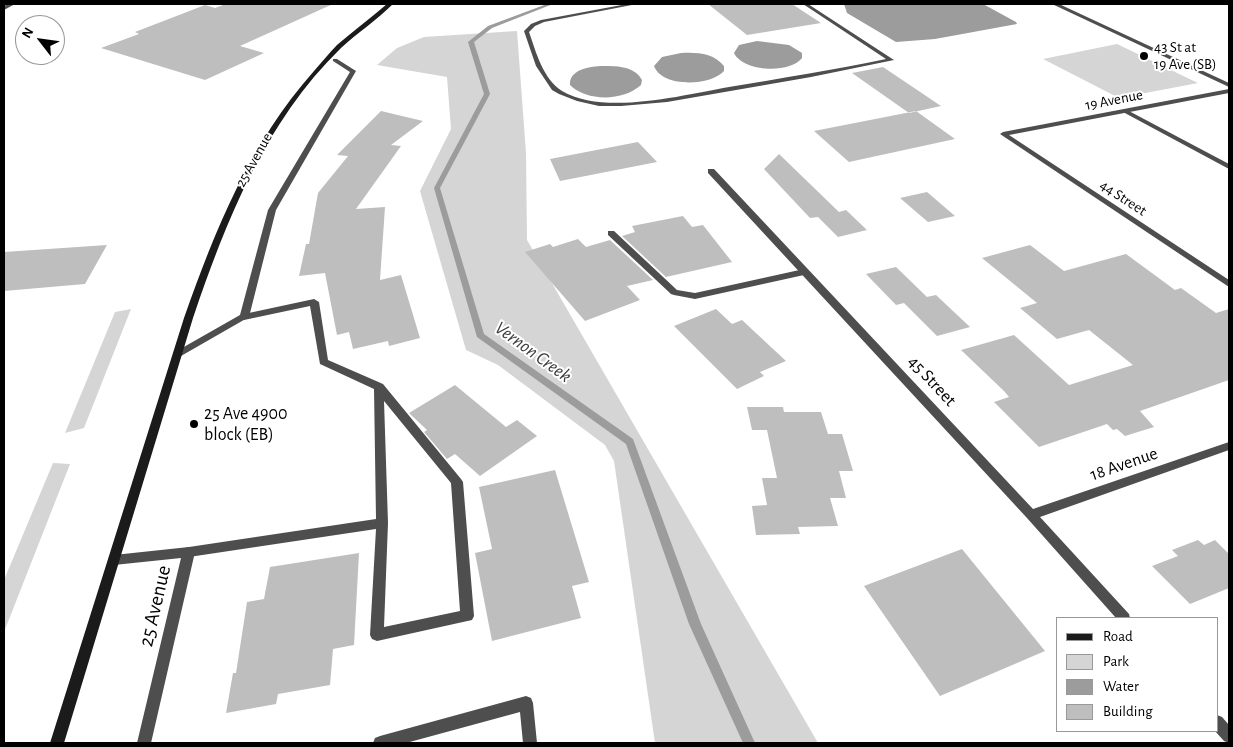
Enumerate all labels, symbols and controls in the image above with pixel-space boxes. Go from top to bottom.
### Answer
north arrow [15,15,65,65]
text: N [19,25,36,41]
place label: 43 St at 19 Ave (SB) [1154,38,1217,73]
marker: 43 St at 19 Ave (SB) [1138,50,1150,62]
street label: 19 Avenue [1084,86,1144,114]
street label: 25 Avenue [232,130,276,190]
street label: 44 Street [1096,176,1150,220]
water label: Vernon Creek [490,317,576,387]
street label: 45 Street [903,351,961,411]
place label: 25 Ave 4900 block (EB) [204,403,288,446]
marker: 25 Ave 4900 block (EB) [188,418,200,430]
street label: 18 Avenue [1087,442,1161,486]
street label: 25 Avenue [133,563,177,649]
legend [1056,617,1218,732]
text: Road [1103,629,1133,644]
text: Park [1103,654,1129,669]
text: Water [1103,679,1139,694]
text: Building [1103,704,1153,719]

